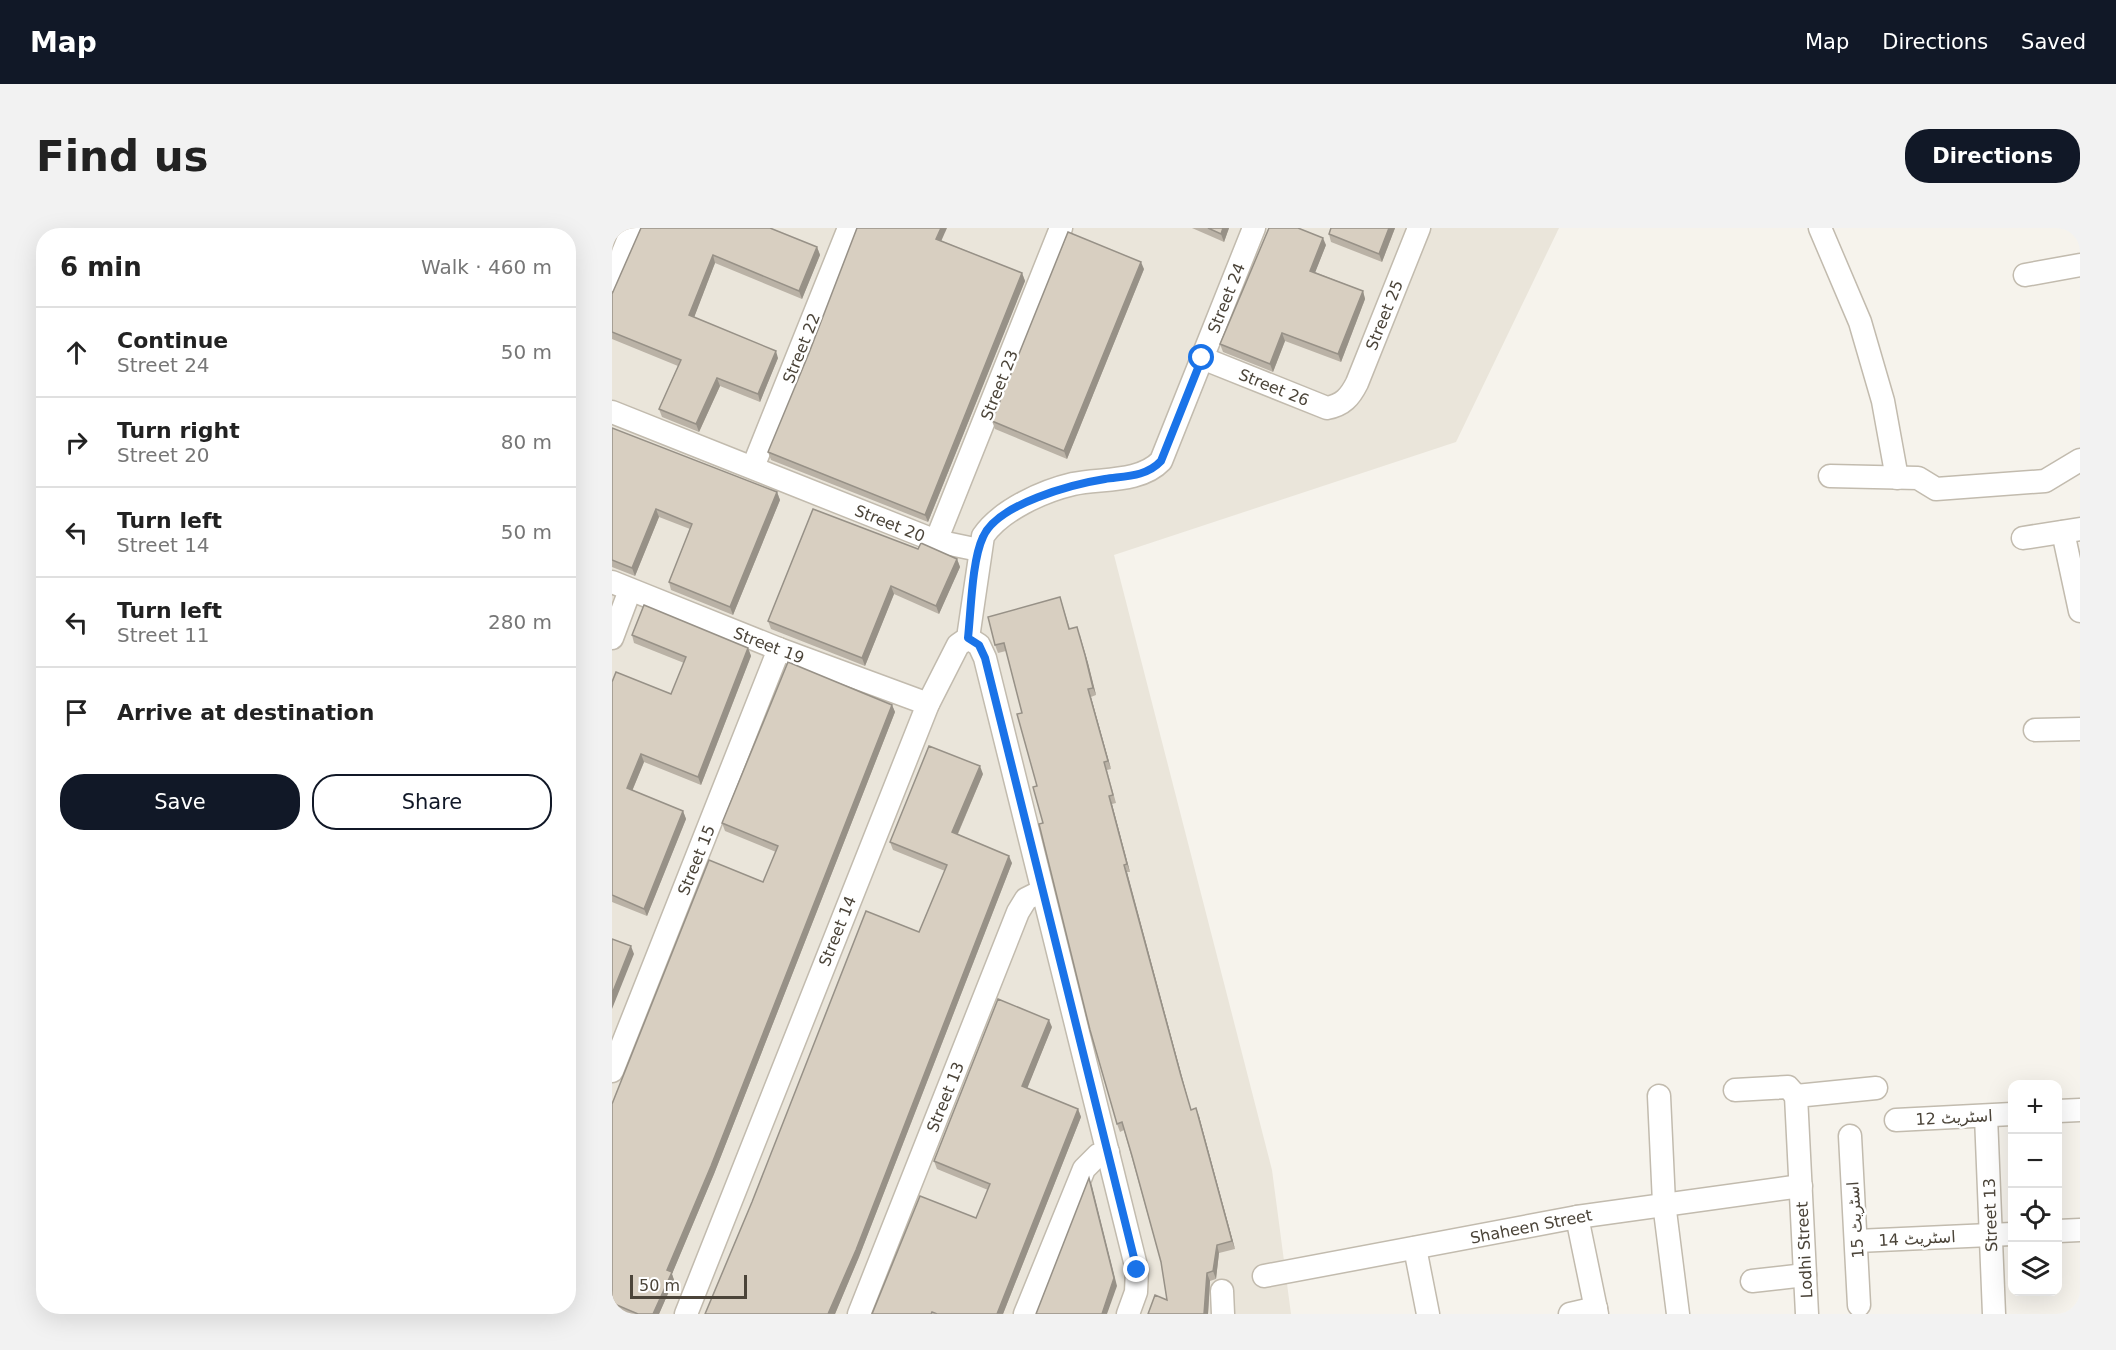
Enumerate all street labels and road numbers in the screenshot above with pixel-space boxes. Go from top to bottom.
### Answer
street label: Street 24 [1204,260,1249,336]
street label: Street 25 [1362,277,1407,353]
street label: Street 22 [779,310,824,386]
street label: Street 23 [977,347,1022,423]
street label: Street 26 [1236,365,1312,410]
street label: Street 20 [852,501,928,546]
street label: Street 19 [731,623,807,668]
street label: Street 15 [674,822,719,898]
street label: Street 14 [815,893,860,969]
street label: Street 13 [923,1059,968,1135]
street label: اسٹریٹ 12 [1915,1106,1993,1130]
street label: Street 13 [1980,1178,2001,1252]
street label: اسٹریٹ 15 [1843,1181,1869,1259]
street label: Lodhi Street [1792,1201,1817,1299]
street label: Shaheen Street [1469,1205,1594,1248]
street label: اسٹریٹ 14 [1878,1227,1956,1251]

